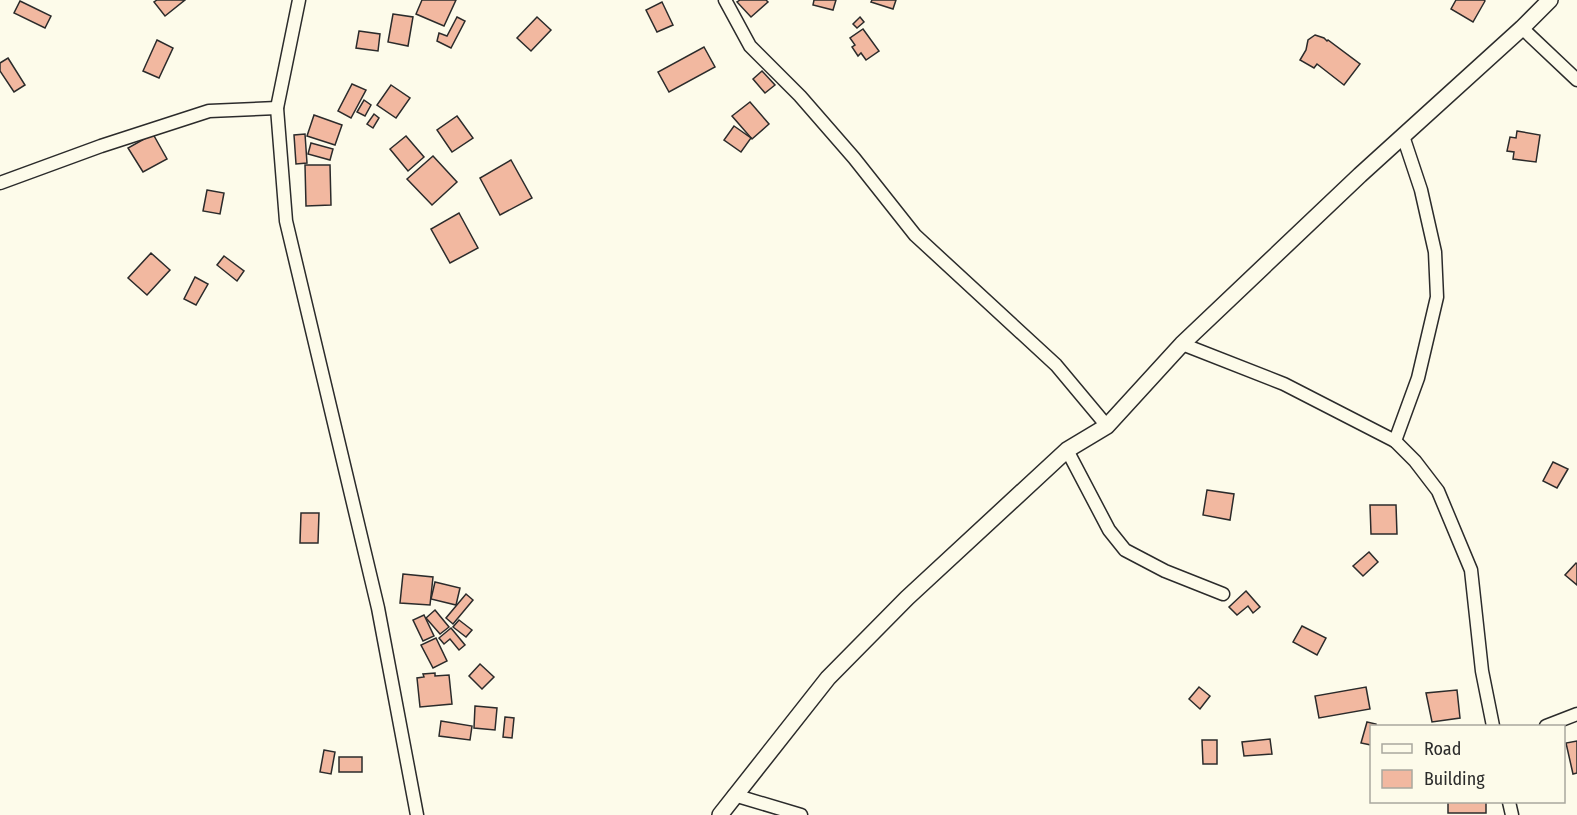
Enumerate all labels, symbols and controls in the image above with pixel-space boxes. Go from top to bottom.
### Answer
legend [1370,725,1565,803]
text: Road [1424,738,1461,760]
text: Building [1424,768,1485,790]

